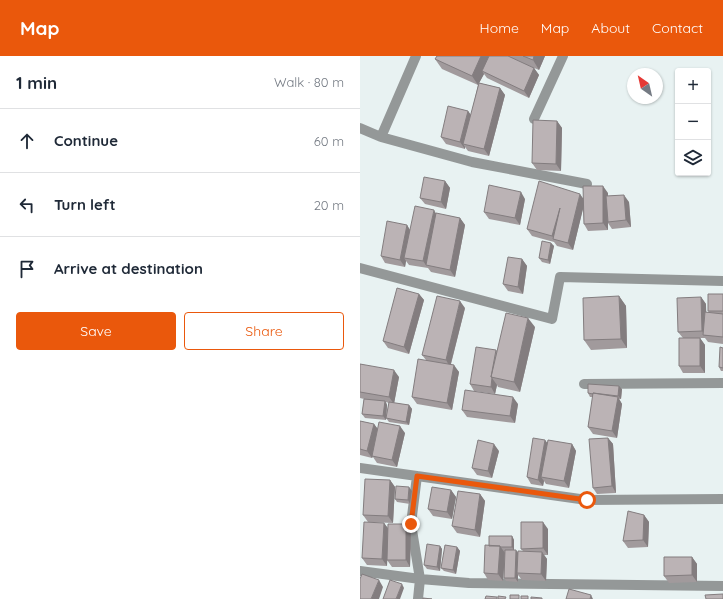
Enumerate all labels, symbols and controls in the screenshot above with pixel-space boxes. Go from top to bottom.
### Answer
text: Map [20,16,59,40]
text: Home [480,19,519,37]
text: Map [541,19,569,37]
text: About [591,19,630,37]
text: Contact [652,19,703,37]
north arrow [627,68,663,104]
map controls [675,68,711,176]
button: + [675,68,711,104]
text: 1 min [16,72,57,93]
text: Walk · 80 m [274,74,344,90]
button: − [675,104,711,140]
icon: ahead [16,130,38,152]
text: Continue [54,131,118,150]
text: 60 m [314,133,344,149]
button: layers [675,140,711,176]
icon: left [16,194,38,216]
text: Turn left [54,195,116,214]
text: 20 m [314,197,344,213]
icon: arrive [16,258,38,280]
text: Arrive at destination [54,259,203,278]
button: Save [16,312,176,350]
button: Share [184,312,344,350]
route start [578,491,596,509]
route end [402,515,420,533]

